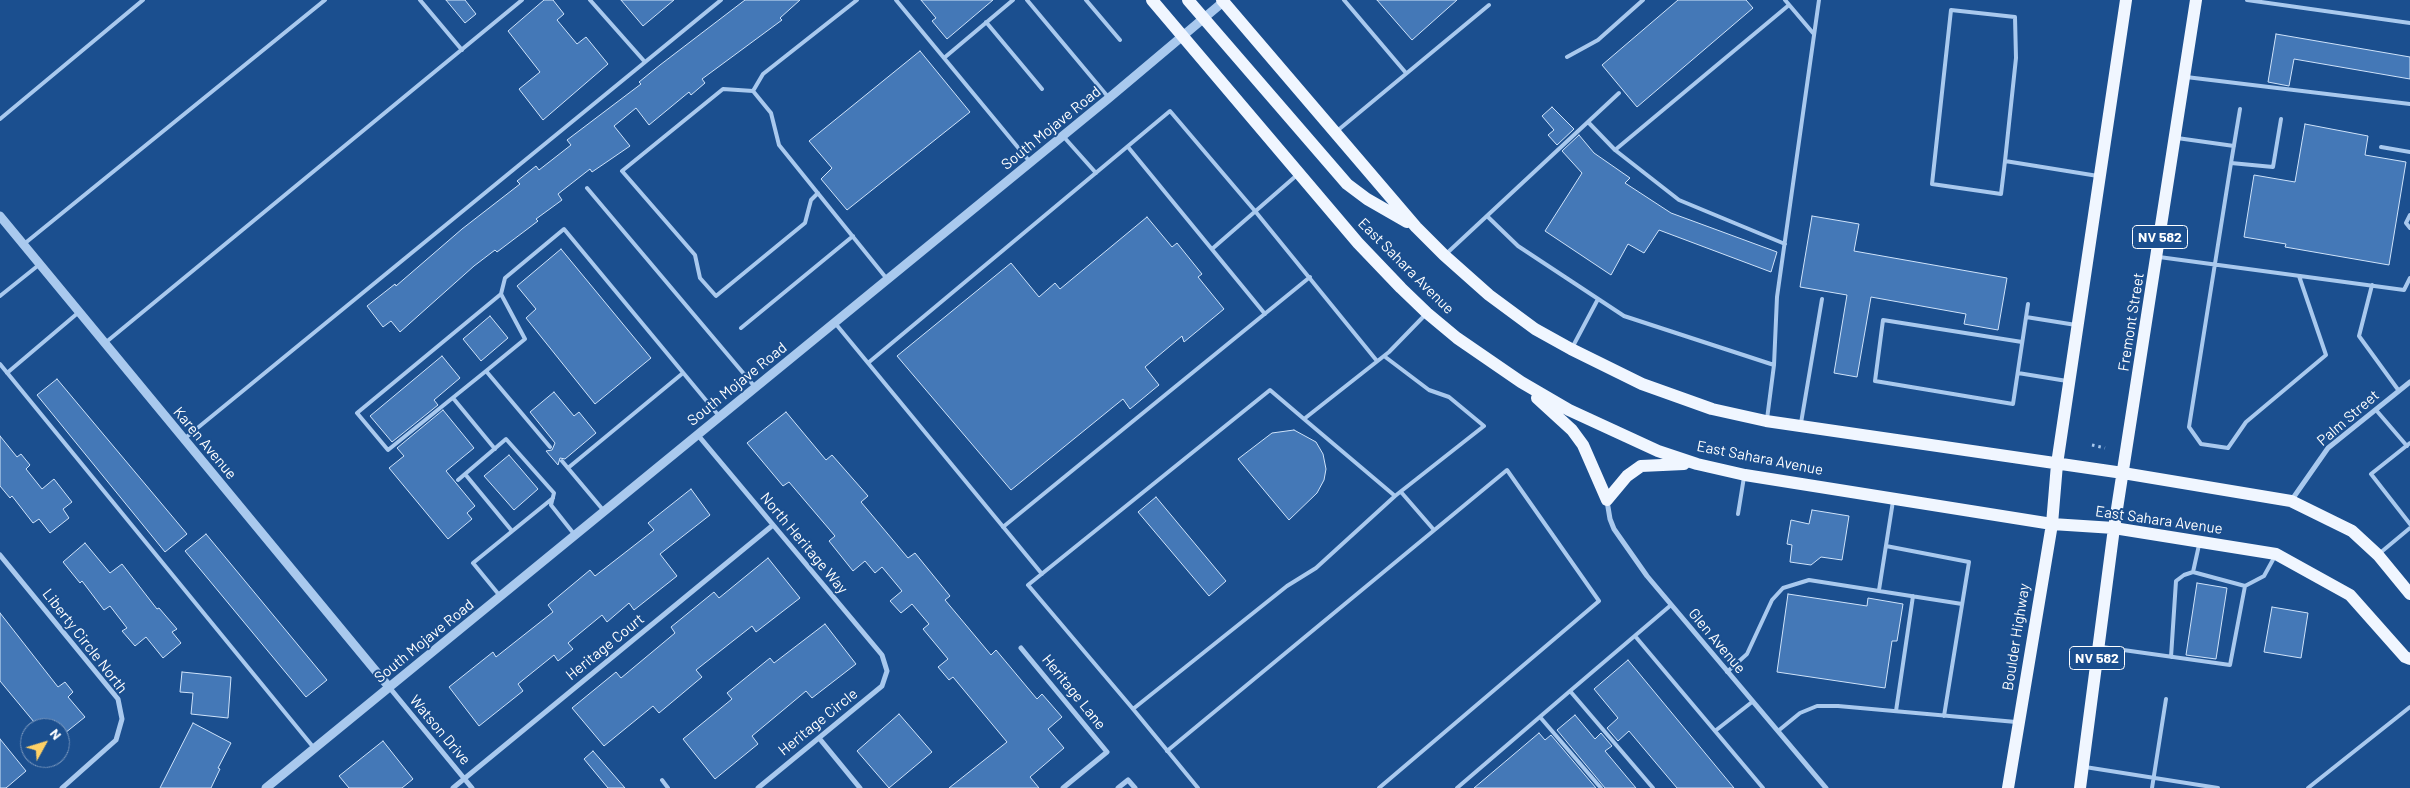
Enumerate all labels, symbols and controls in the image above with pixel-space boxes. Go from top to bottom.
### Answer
street label: South Mojave Road [998,82,1104,174]
street label: East Sahara Avenue [1354,214,1458,318]
road number: NV 582 [2132,226,2188,248]
street label: Fremont Street [2114,271,2148,373]
street label: South Mojave Road [684,338,790,430]
street label: Palm Street [2313,386,2383,450]
street label: Karen Avenue [170,403,240,483]
street label: East Sahara Avenue [1695,437,1825,479]
street label: North Heritage Way [756,489,852,597]
street label: East Sahara Avenue [2094,502,2224,538]
street label: Boulder Highway [1999,582,2033,692]
street label: Liberty Circle North [39,585,131,697]
street label: South Mojave Road [371,595,477,687]
street label: Glen Avenue [1685,605,1749,677]
street label: Heritage Court [562,610,648,684]
road number: NV 582 [2070,646,2124,670]
street label: Heritage Lane [1038,651,1110,733]
street label: Heritage Circle [775,685,861,759]
street label: Watson Drive [406,692,474,768]
north arrow [20,718,70,768]
text: N [47,725,66,743]

